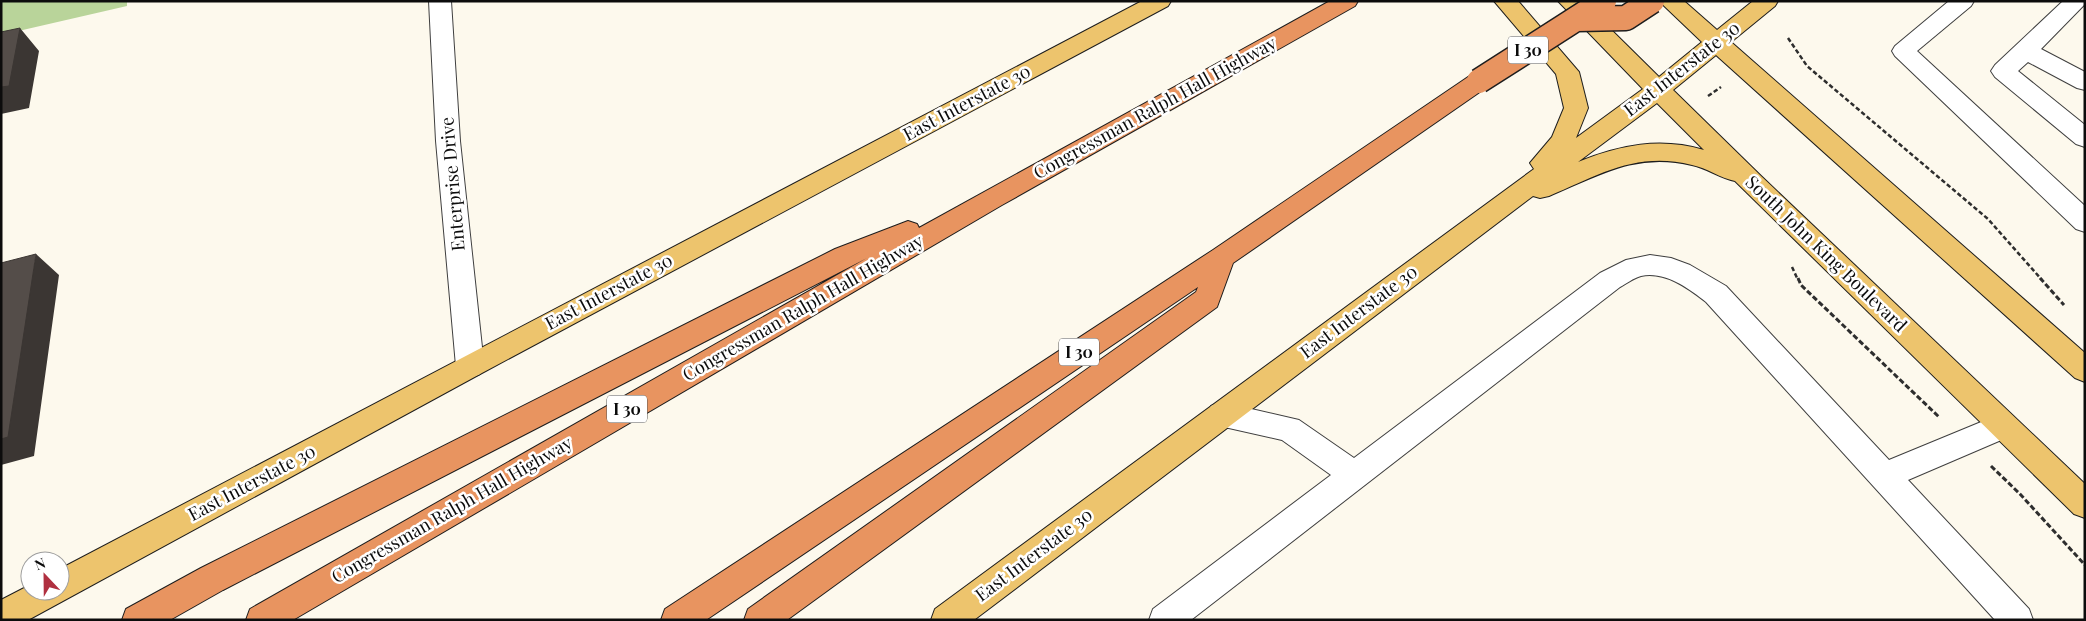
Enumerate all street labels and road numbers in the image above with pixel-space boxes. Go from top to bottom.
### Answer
street label: East Interstate 30 [1618,15,1744,121]
street label: Congressman Ralph Hall Highway [1029,30,1280,184]
road number: I 30 [1508,36,1548,64]
street label: East Interstate 30 [899,58,1034,146]
street label: Enterprise Drive [434,116,470,252]
street label: South John King Boulevard [1741,170,1913,337]
street label: Congressman Ralph Hall Highway [678,228,927,386]
street label: East Interstate 30 [541,247,676,335]
street label: East Interstate 30 [1295,259,1422,363]
road number: I 30 [1059,338,1099,366]
road number: I 30 [607,396,647,422]
street label: Congressman Ralph Hall Highway [327,430,576,588]
street label: East Interstate 30 [184,438,319,526]
street label: East Interstate 30 [970,502,1097,606]

